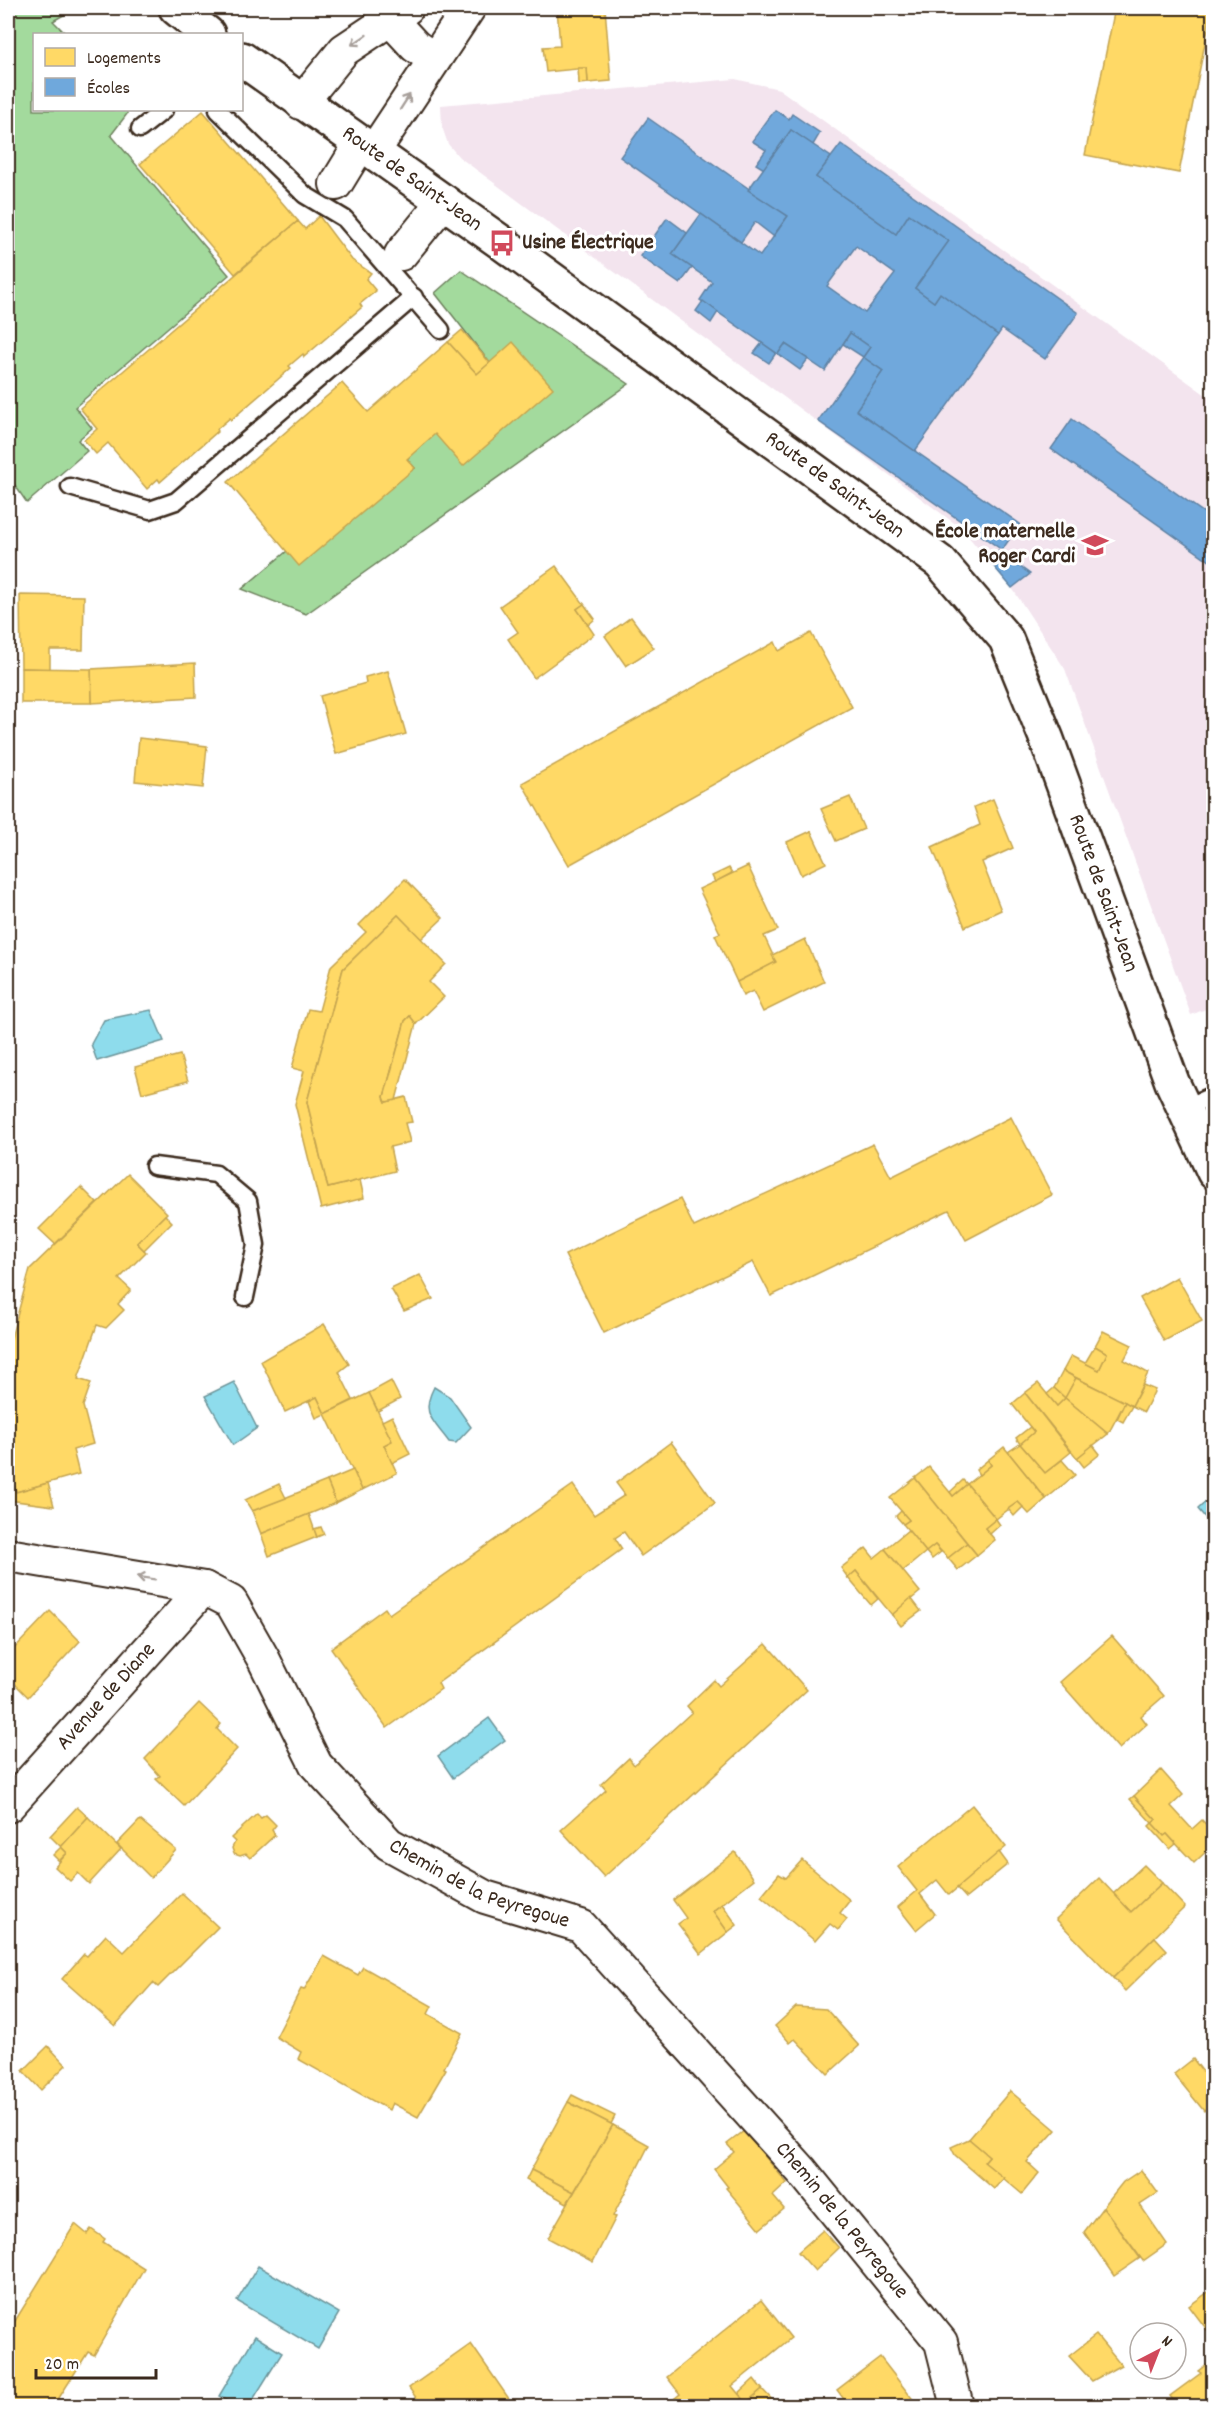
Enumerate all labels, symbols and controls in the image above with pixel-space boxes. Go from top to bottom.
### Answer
legend [33,33,243,111]
one-way arrow [351,34,367,46]
text: Logements [87,47,161,72]
text: Écoles [87,77,130,102]
one-way arrow [399,93,412,110]
street label: Route de Saint-Jean [335,119,488,240]
bus stop icon: Usine Électrique [487,228,517,258]
place label: Usine Électrique [522,228,654,259]
street label: Route de Saint-Jean [758,424,911,547]
place label: École maternelle Roger Cardi [935,517,1075,573]
school or university icon: École maternelle Roger Cardi [1080,530,1110,560]
street label: Route de Saint-Jean [1060,810,1146,977]
one-way arrow [137,1573,156,1584]
street label: Avenue de Diane [49,1636,163,1758]
street label: Chemin de la Peyregoue [383,1831,573,1937]
street label: Chemin de la Peyregoue [767,2135,916,2306]
north arrow [1128,2321,1188,2381]
text: N [1156,2331,1177,2353]
scale bar [36,2342,156,2380]
text: 20 m [45,2353,79,2378]

